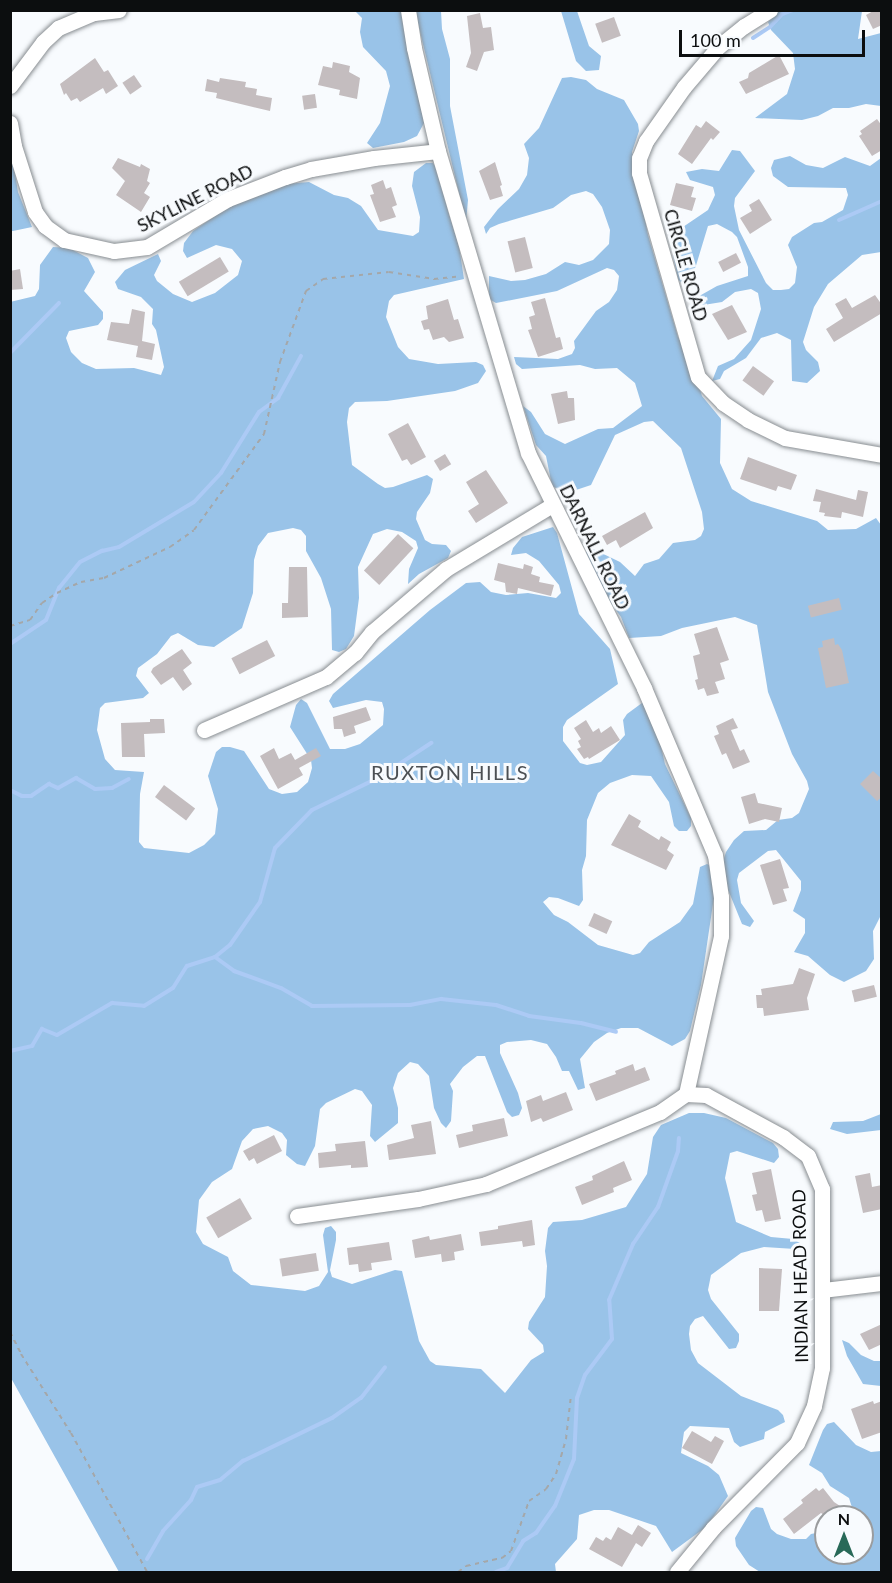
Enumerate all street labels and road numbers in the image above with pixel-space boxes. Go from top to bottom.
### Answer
street label: SKYLINE ROAD [133,160,257,236]
street label: CIRCLE ROAD [660,206,712,324]
street label: DARNALL ROAD [555,481,635,613]
street label: INDIAN HEAD ROAD [788,1189,812,1363]

